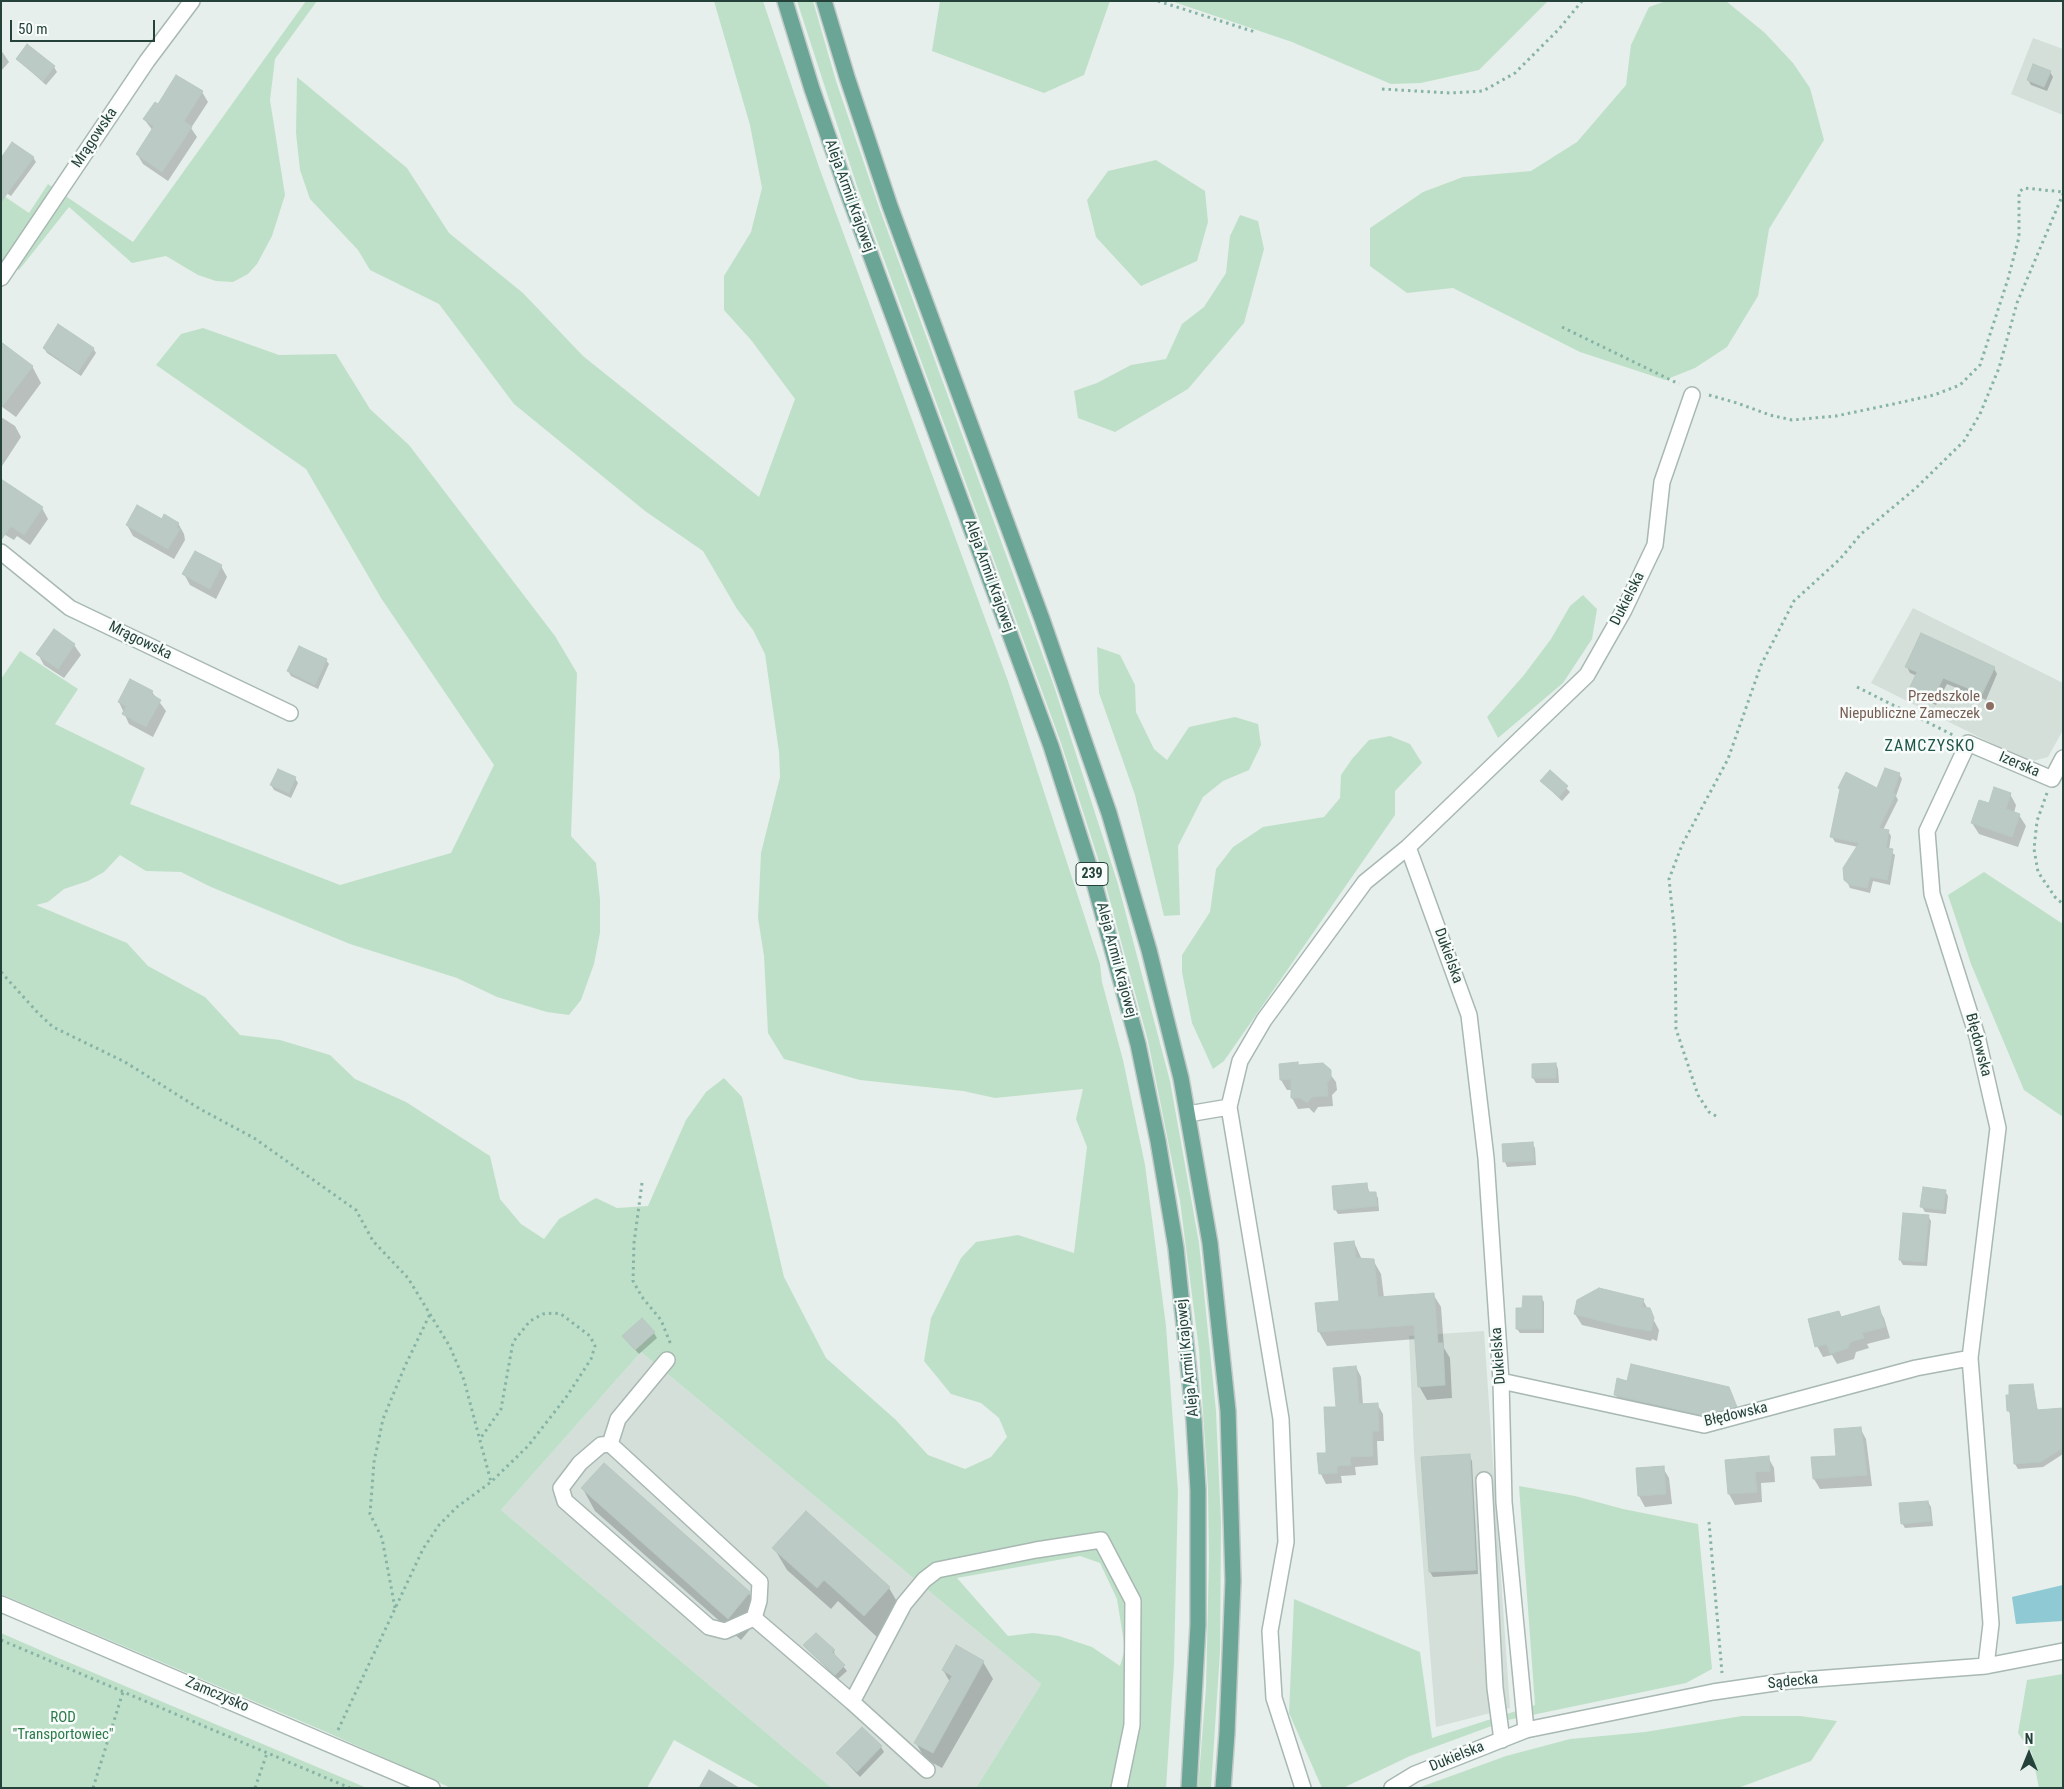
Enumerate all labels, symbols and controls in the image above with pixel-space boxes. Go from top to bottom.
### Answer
scale bar [12,10,158,42]
text: 50 m [18,20,48,38]
street label: Mrągowska [68,105,122,171]
street label: Aleja Armii Krajowej [820,137,878,255]
street label: Aleja Armii Krajowej [960,517,1018,635]
street label: Dukielska [1607,569,1649,629]
street label: Mrągowska [105,618,175,664]
place label: Przedszkole Niepubliczne Zameczek [1840,688,1980,723]
marker: Przedszkole Niepubliczne Zameczek [1984,700,1996,712]
district label: ZAMCZYSKO [1883,737,1977,757]
street label: Izerska [1996,748,2042,782]
road number: 239 [1076,862,1108,886]
street label: Aleja Armii Krajowej [1092,900,1140,1020]
street label: Dukielska [1430,926,1466,986]
street label: Błędowska [1961,1012,1995,1078]
street label: Aleja Armii Krajowej [1173,1298,1203,1418]
street label: Dukielska [1488,1327,1510,1385]
street label: Błędowska [1703,1399,1769,1431]
street label: Sądecka [1767,1670,1819,1694]
street label: Zamczysko [183,1674,251,1716]
park label: ROD "Transportowiec" [12,1709,114,1744]
north arrow [2004,1729,2054,1779]
text: N [2025,1731,2033,1747]
street label: Dukielska [1427,1738,1487,1776]

